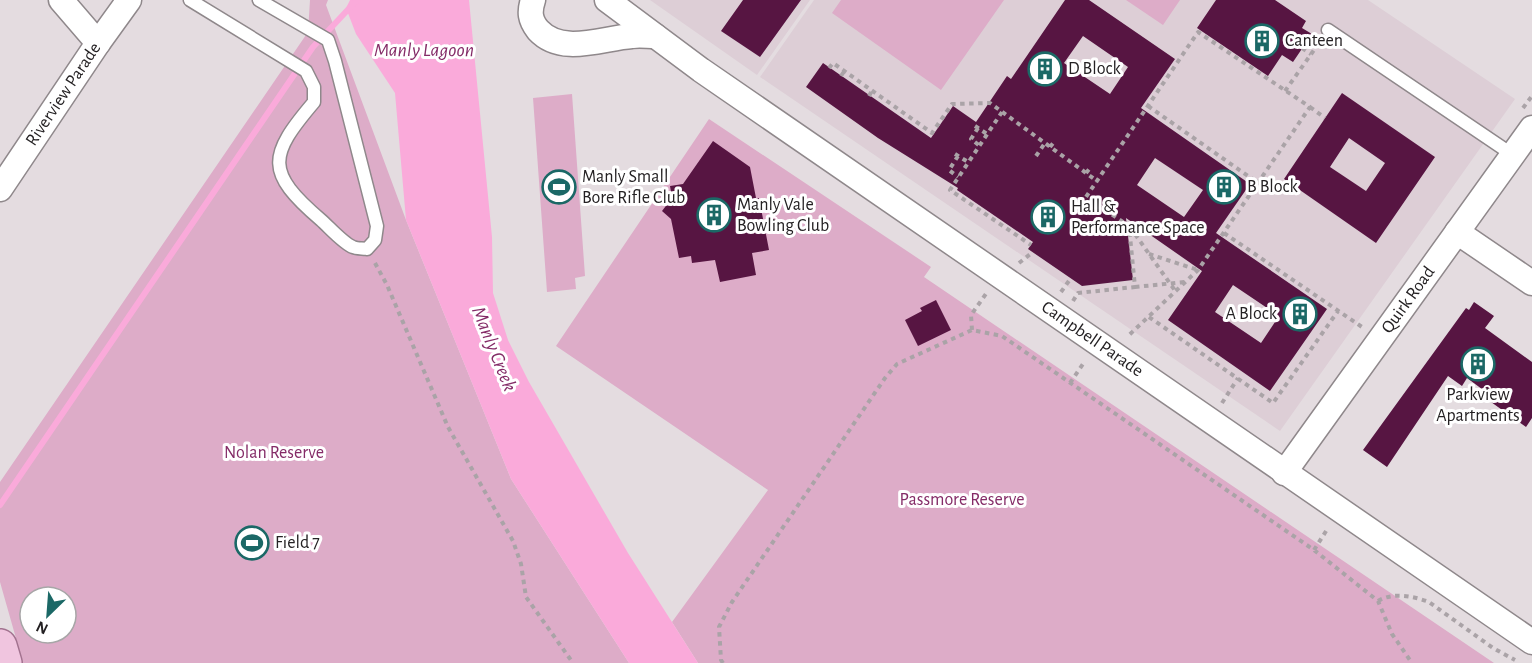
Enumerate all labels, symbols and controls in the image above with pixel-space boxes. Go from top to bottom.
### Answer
building icon: Canteen [1244,23,1280,59]
place label: Canteen [1285,32,1343,50]
street label: Riverview Parade [23,39,104,149]
water label: Manly Lagoon [374,40,474,60]
building icon: D Block [1027,51,1063,87]
place label: D Block [1068,60,1121,78]
place label: Manly Small Bore Rifle Club [582,168,685,207]
sports icon: Manly Small Bore Rifle Club [541,169,577,205]
building icon: B Block [1206,169,1242,205]
place label: B Block [1247,178,1299,196]
place label: Manly Vale Bowling Club [737,196,829,235]
building icon: Manly Vale Bowling Club [696,197,732,233]
place label: Hall & Performance Space [1071,198,1205,237]
building icon: Hall & Performance Space [1030,199,1066,235]
street label: Quirk Road [1378,263,1438,337]
building icon: A Block [1282,296,1318,332]
street label: Campbell Parade [1038,298,1146,380]
water label: Manly Creek [468,304,520,394]
place label: A Block [1226,305,1278,323]
building icon: Parkview Apartments [1460,346,1496,382]
place label: Parkview Apartments [1436,386,1520,425]
park label: Nolan Reserve [224,444,324,462]
park label: Passmore Reserve [900,491,1024,509]
sports icon: Field 7 [234,525,270,561]
place label: Field 7 [275,534,320,552]
north arrow [18,585,78,645]
text: N [34,618,51,637]

